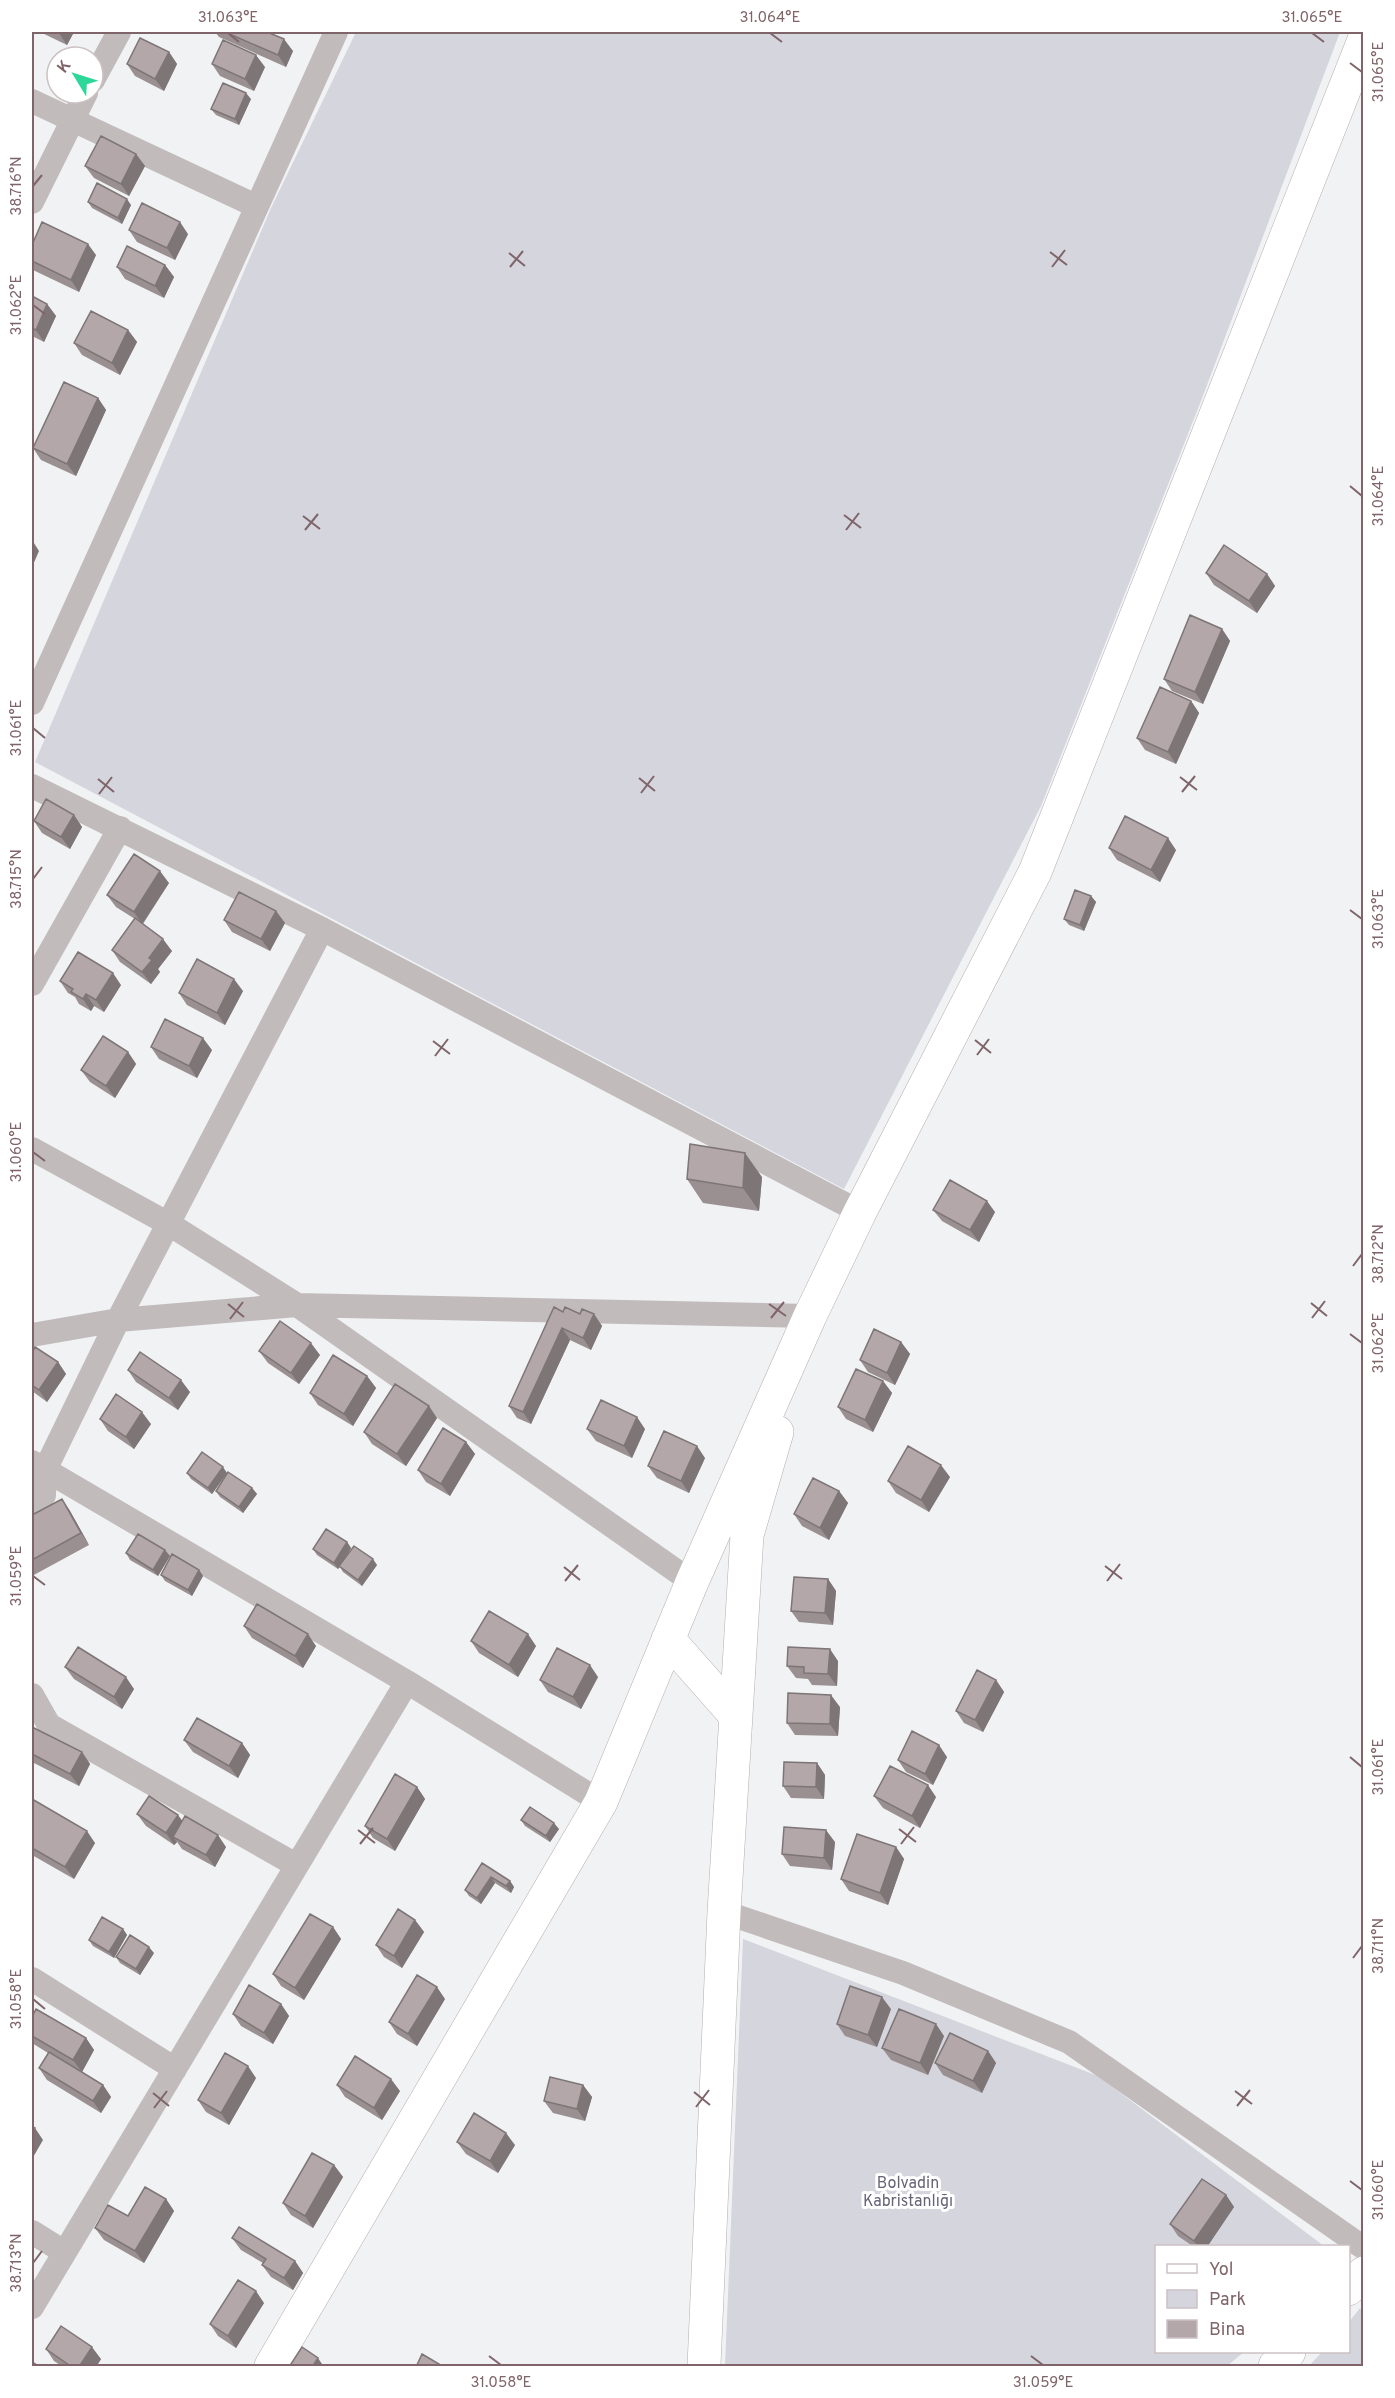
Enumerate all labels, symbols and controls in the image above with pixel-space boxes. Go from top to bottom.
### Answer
text: 31.063°E [198,9,258,28]
text: 31.064°E [740,9,800,28]
text: 31.065°E [1282,9,1342,28]
text: 31.065°E [1370,42,1389,102]
north arrow [45,45,105,105]
text: K [53,56,76,78]
text: 38.716°N [8,156,27,216]
text: 31.062°E [8,275,27,335]
text: 31.064°E [1370,466,1389,526]
text: 31.061°E [8,699,27,757]
text: 38.715°N [8,849,27,909]
text: 31.063°E [1370,889,1389,949]
text: 31.060°E [8,1121,27,1183]
text: 38.712°N [1370,1224,1389,1284]
text: 31.062°E [1370,1313,1389,1373]
text: 31.059°E [8,1546,27,1606]
text: 31.061°E [1370,1738,1389,1796]
text: 38.711°N [1370,1918,1389,1974]
text: 31.058°E [8,1968,27,2030]
text: 31.060°E [1370,2159,1389,2221]
park label: Bolvadin Kabristanlığı [863,2174,953,2212]
text: 38.713°N [8,2233,27,2293]
legend [1155,2245,1350,2353]
text: Yol [1209,2259,1234,2282]
text: Park [1209,2289,1246,2312]
text: Bina [1209,2319,1245,2342]
text: 31.058°E [470,2374,532,2393]
text: 31.059°E [1013,2374,1073,2393]

